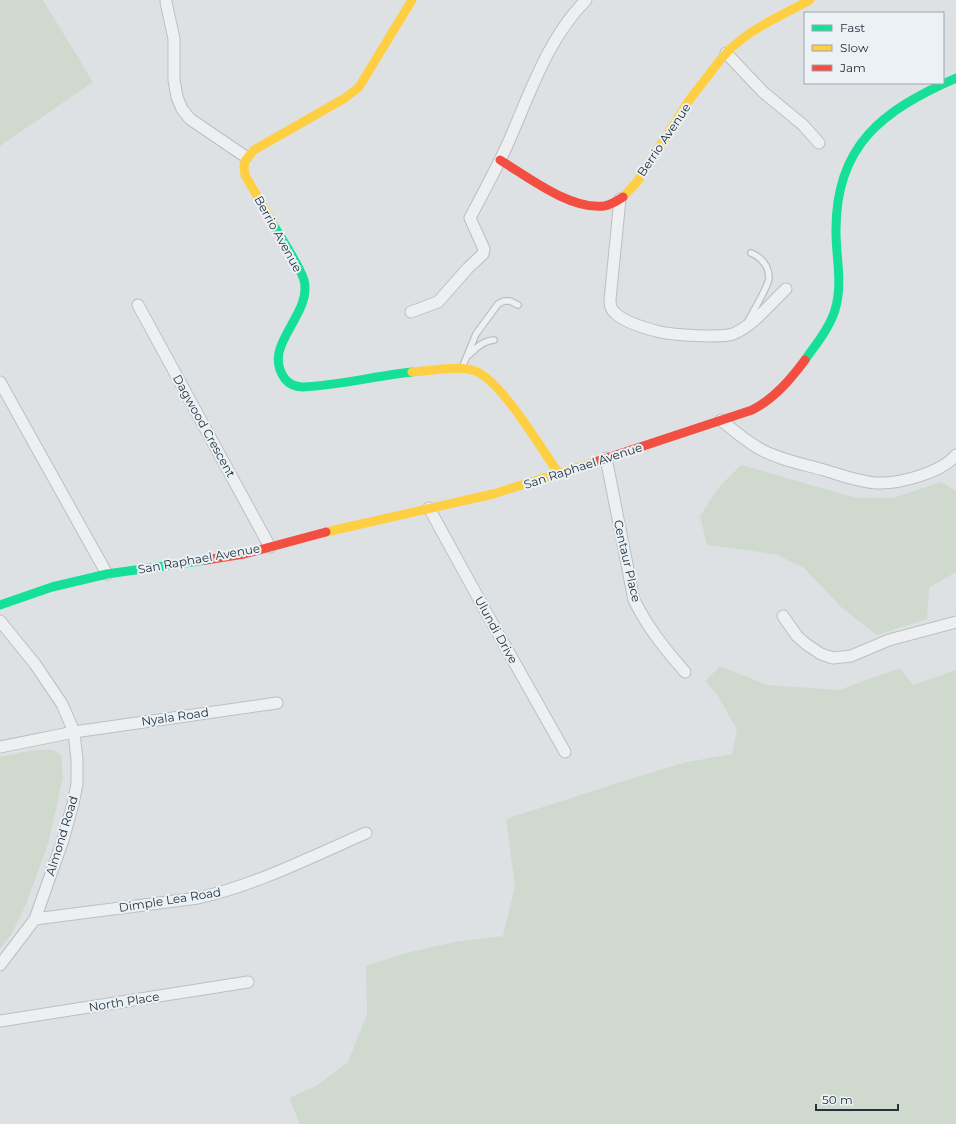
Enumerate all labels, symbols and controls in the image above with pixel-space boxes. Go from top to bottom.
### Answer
legend [804,12,944,84]
text: Fast [840,20,865,35]
text: Slow [840,40,869,55]
text: Jam [839,60,866,75]
street label: Berrio Avenue [634,100,694,179]
street label: Berrio Avenue [251,193,306,275]
street label: Dagwood Crescent [170,372,239,480]
street label: San Raphael Avenue [522,439,644,492]
street label: Centaur Place [611,518,644,604]
street label: San Raphael Avenue [137,540,261,577]
street label: Ulundi Drive [472,593,521,666]
street label: Nyala Road [140,704,210,729]
street label: Almond Road [42,794,81,878]
street label: Dimple Lea Road [118,884,222,915]
street label: North Place [88,989,160,1014]
scale bar [816,1086,898,1112]
text: 50 m [822,1092,853,1107]

